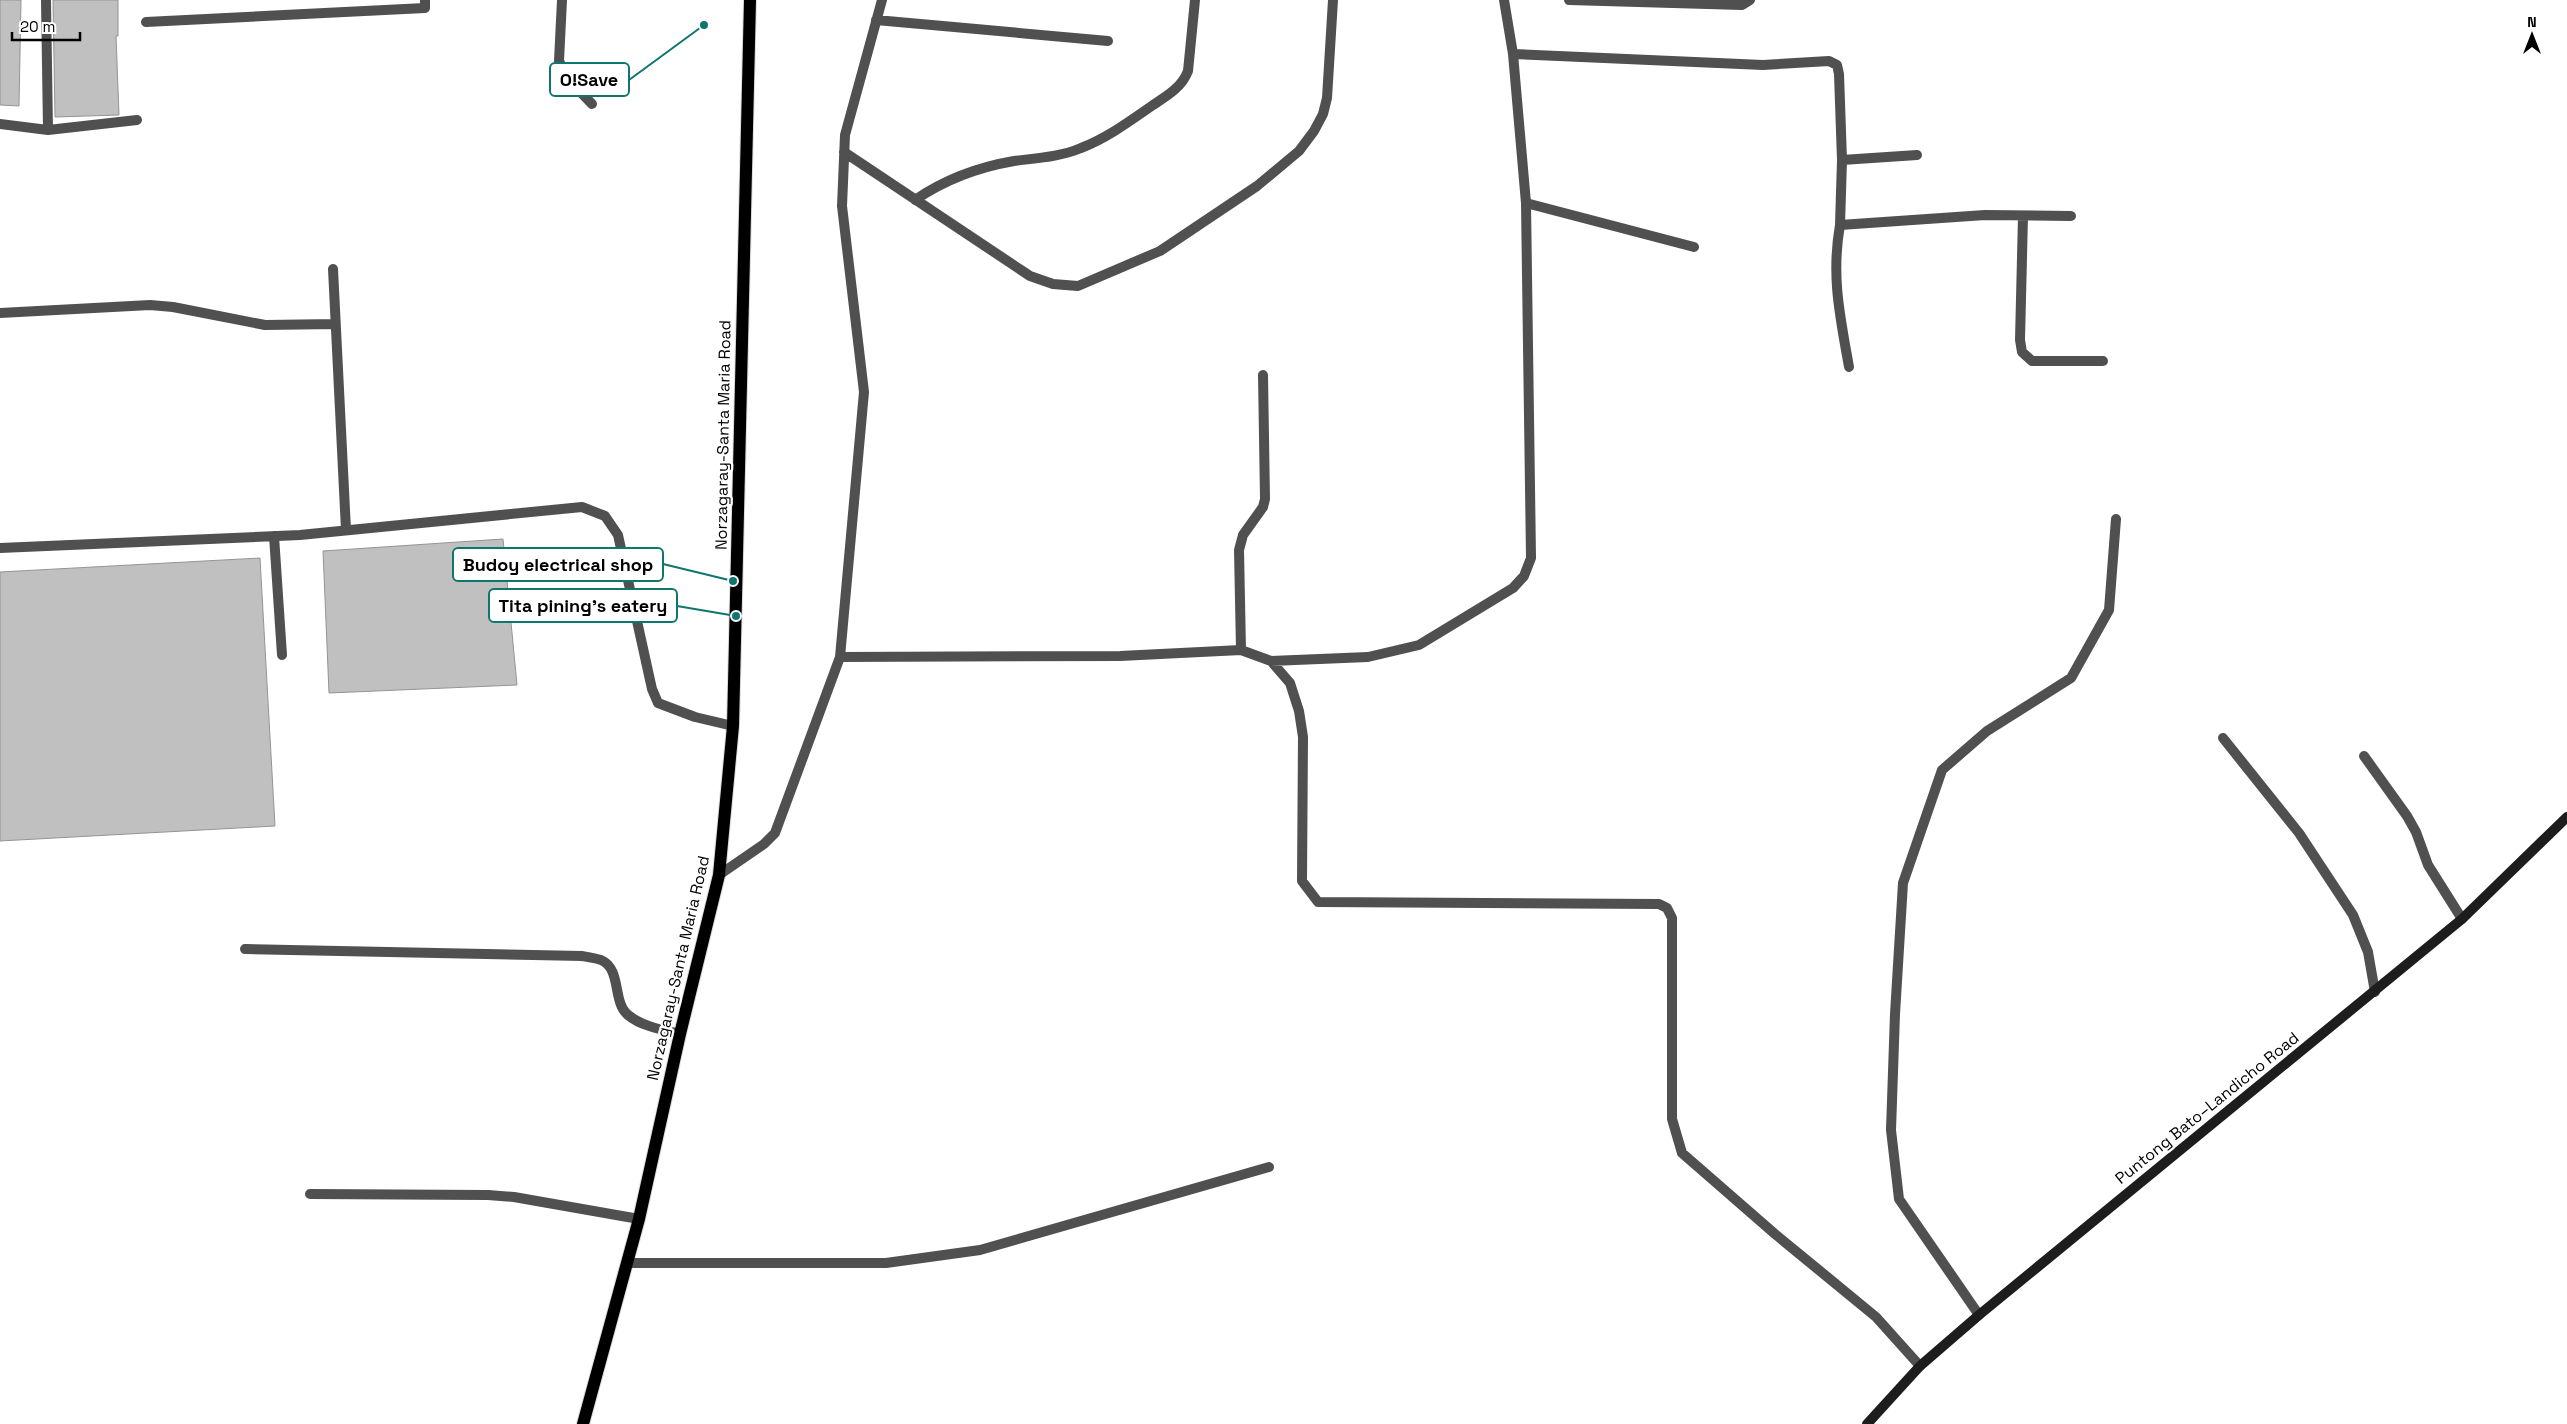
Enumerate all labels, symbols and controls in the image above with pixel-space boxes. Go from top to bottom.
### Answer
scale bar [12,10,80,42]
north arrow [2507,10,2557,60]
text: N [2527,13,2537,31]
text: 20 m [20,17,55,36]
callout: O!Save [550,63,629,96]
text: O!Save [560,68,618,91]
street label: Norzagaray-Santa Maria Road [710,320,736,550]
callout: Budoy electrical shop [453,548,663,581]
text: Budoy electrical shop [463,553,653,576]
callout: Tita pining's eatery [489,589,677,622]
text: Tita pining's eatery [499,594,667,617]
street label: Norzagaray-Santa Maria Road [642,854,714,1082]
street label: Puntong Bato–Landicho Road [2111,1027,2303,1189]

